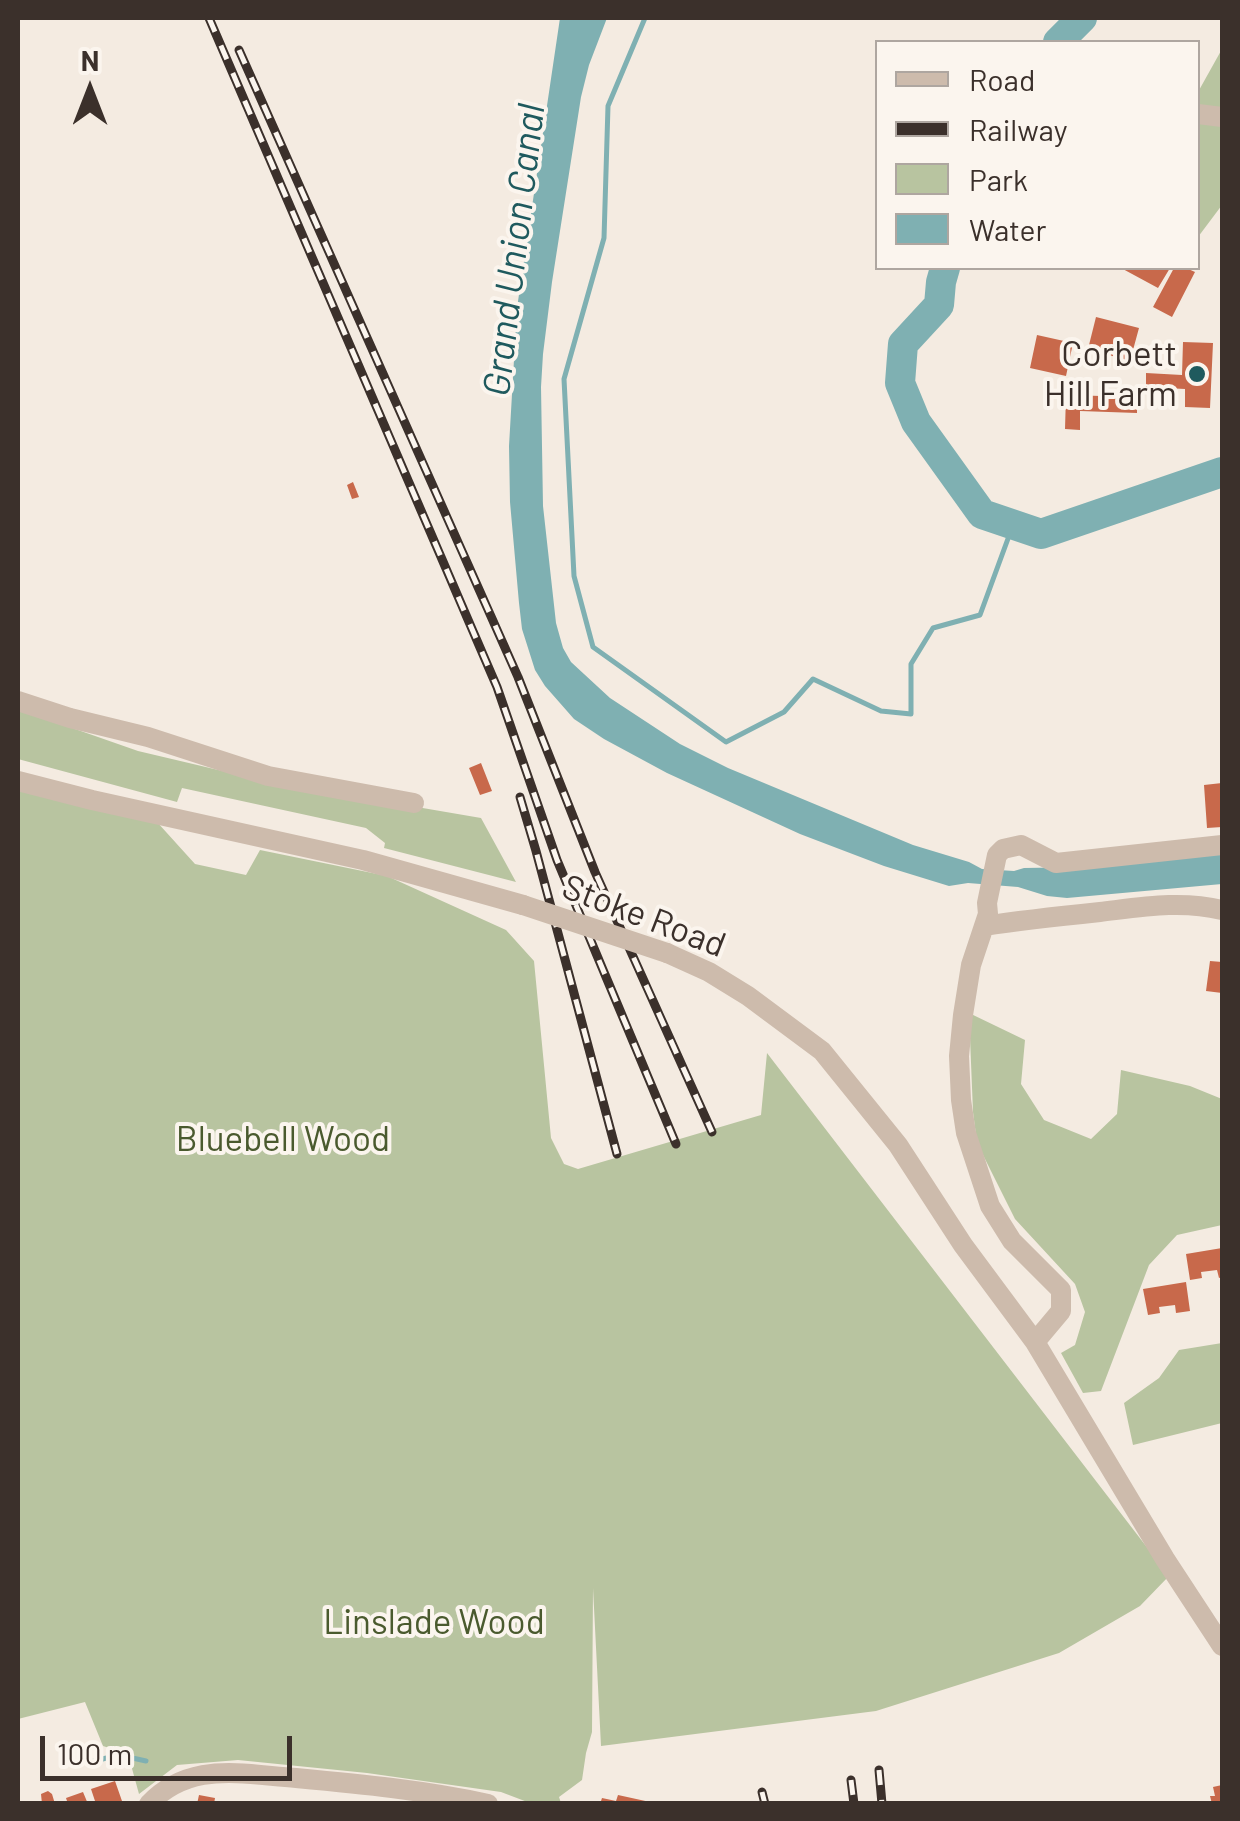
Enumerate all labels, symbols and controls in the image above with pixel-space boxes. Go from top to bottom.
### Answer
north arrow [40,40,140,140]
legend [875,40,1200,270]
text: N [81,43,99,77]
text: Road [969,61,1035,97]
water label: Grand Union Canal [473,101,555,399]
text: Railway [969,111,1068,147]
text: Park [969,161,1028,197]
text: Water [969,211,1047,247]
place label: Corbett Hill Farm [1044,333,1177,415]
marker: Corbett Hill Farm [1186,363,1208,385]
street label: Stoke Road [556,866,732,966]
park label: Bluebell Wood [176,1118,390,1160]
park label: Linslade Wood [323,1601,545,1643]
scale bar [45,1716,298,1778]
text: 100 m [57,1735,132,1771]

